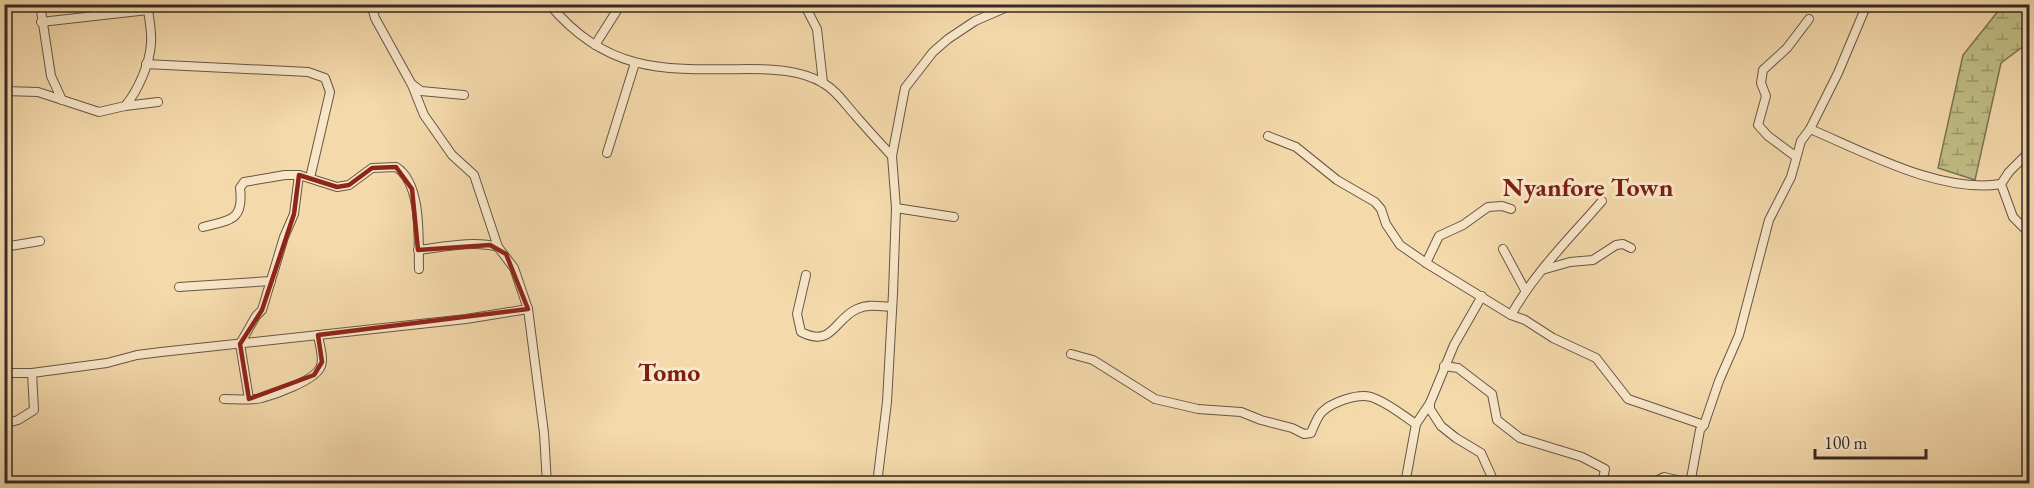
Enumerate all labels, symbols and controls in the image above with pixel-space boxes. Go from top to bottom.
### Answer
district label: Nyanfore Town [1503,170,1674,204]
district label: Tomo [638,355,700,389]
scale bar [1815,422,1926,460]
text: 100 m [1824,431,1868,454]

